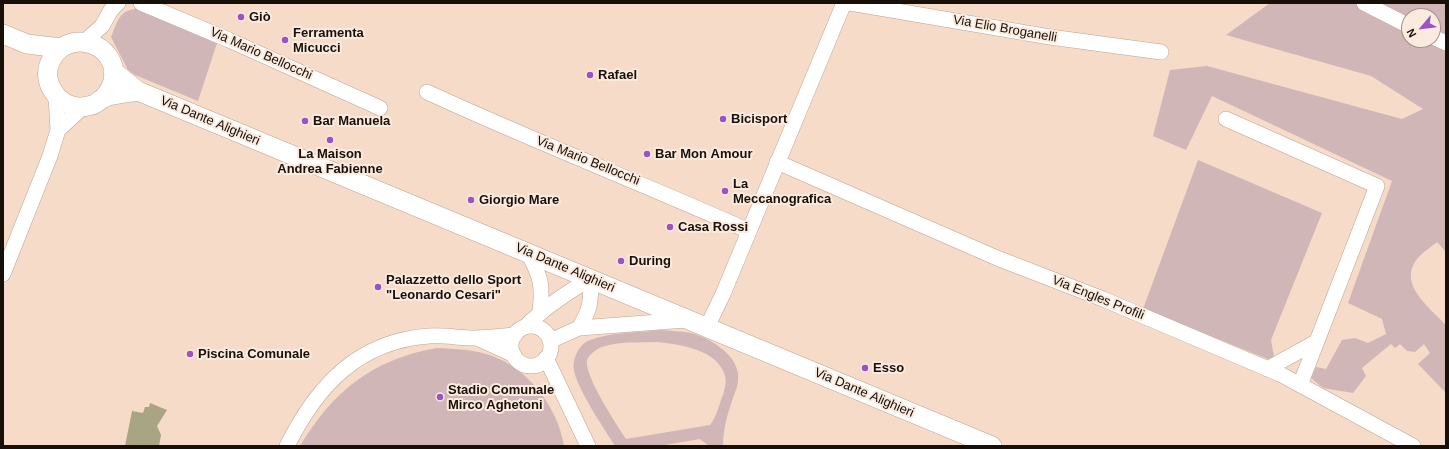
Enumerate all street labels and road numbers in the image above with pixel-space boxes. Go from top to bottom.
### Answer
street label: Via Elio Broganelli [952,12,1058,46]
street label: Via Mario Bellocchi [207,24,315,84]
street label: Via Dante Alighieri [158,93,262,149]
street label: Via Mario Bellocchi [534,133,642,189]
street label: Via Dante Alighieri [513,240,617,296]
street label: Via Engles Profili [1050,272,1146,324]
street label: Via Dante Alighieri [812,365,916,421]

